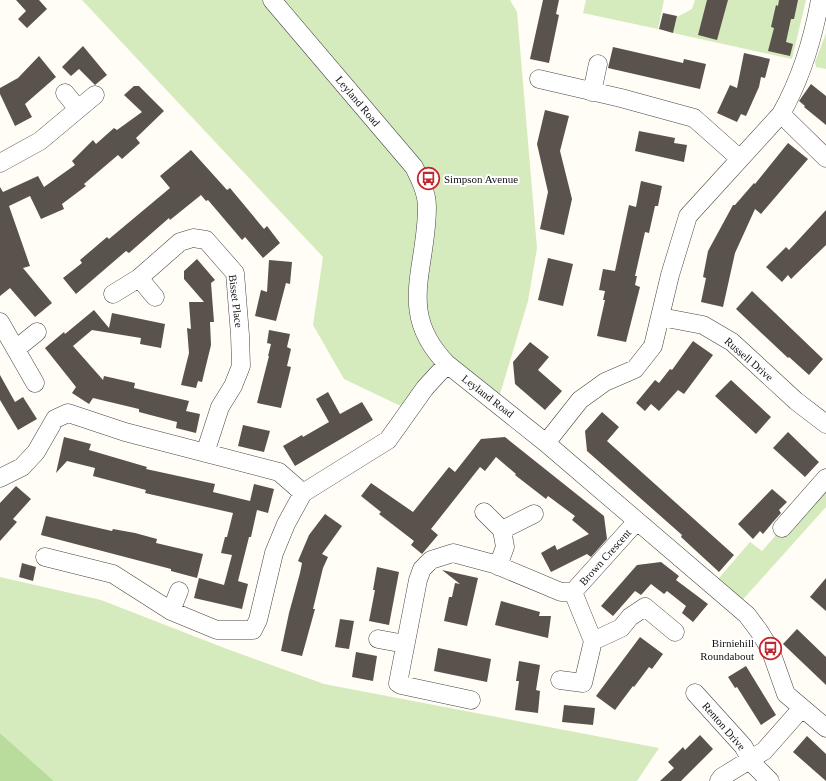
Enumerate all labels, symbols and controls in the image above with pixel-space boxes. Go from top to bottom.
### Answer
street label: Leyland Road [333,73,383,129]
bus stop icon: Simpson Avenue [415,166,441,192]
place label: Simpson Avenue [444,173,518,185]
street label: Bisset Place [227,274,245,328]
street label: Russell Drive [722,335,776,383]
street label: Leyland Road [460,372,517,420]
street label: Brown Crescent [577,527,633,587]
bus stop icon: Birniehill Roundabout [757,636,783,662]
place label: Birniehill Roundabout [700,637,754,662]
street label: Renton Drive [700,700,748,753]

